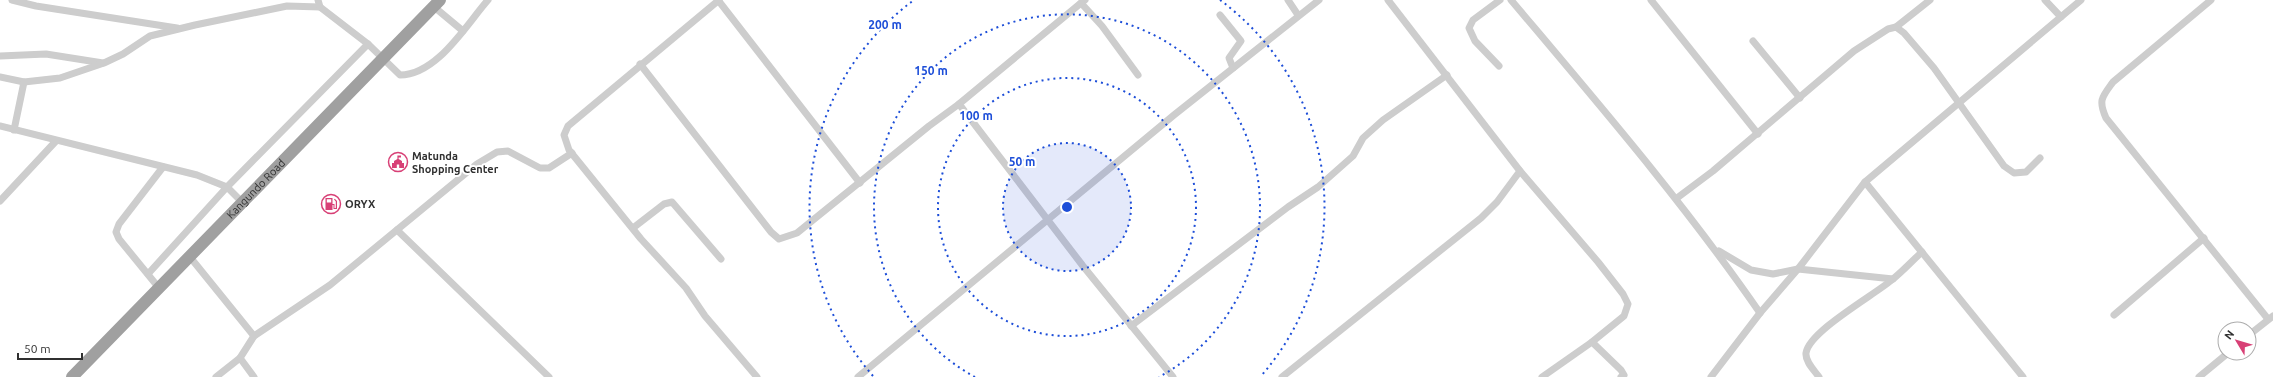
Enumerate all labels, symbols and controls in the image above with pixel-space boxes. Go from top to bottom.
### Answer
text: 200 m [868,18,902,31]
text: 150 m [914,64,948,77]
text: 100 m [959,109,993,122]
place label: Matunda Shopping Center [412,150,499,175]
public building icon: Matunda Shopping Center [387,151,409,173]
text: 50 m [1009,155,1035,168]
street label: Kangundo Road [224,157,287,221]
fuel station icon: ORYX [320,193,342,215]
place label: ORYX [345,198,376,210]
centre of rings [1060,200,1074,214]
north arrow [2217,321,2257,361]
text: N [2222,328,2236,342]
scale bar [18,335,82,361]
text: 50 m [24,342,51,355]

